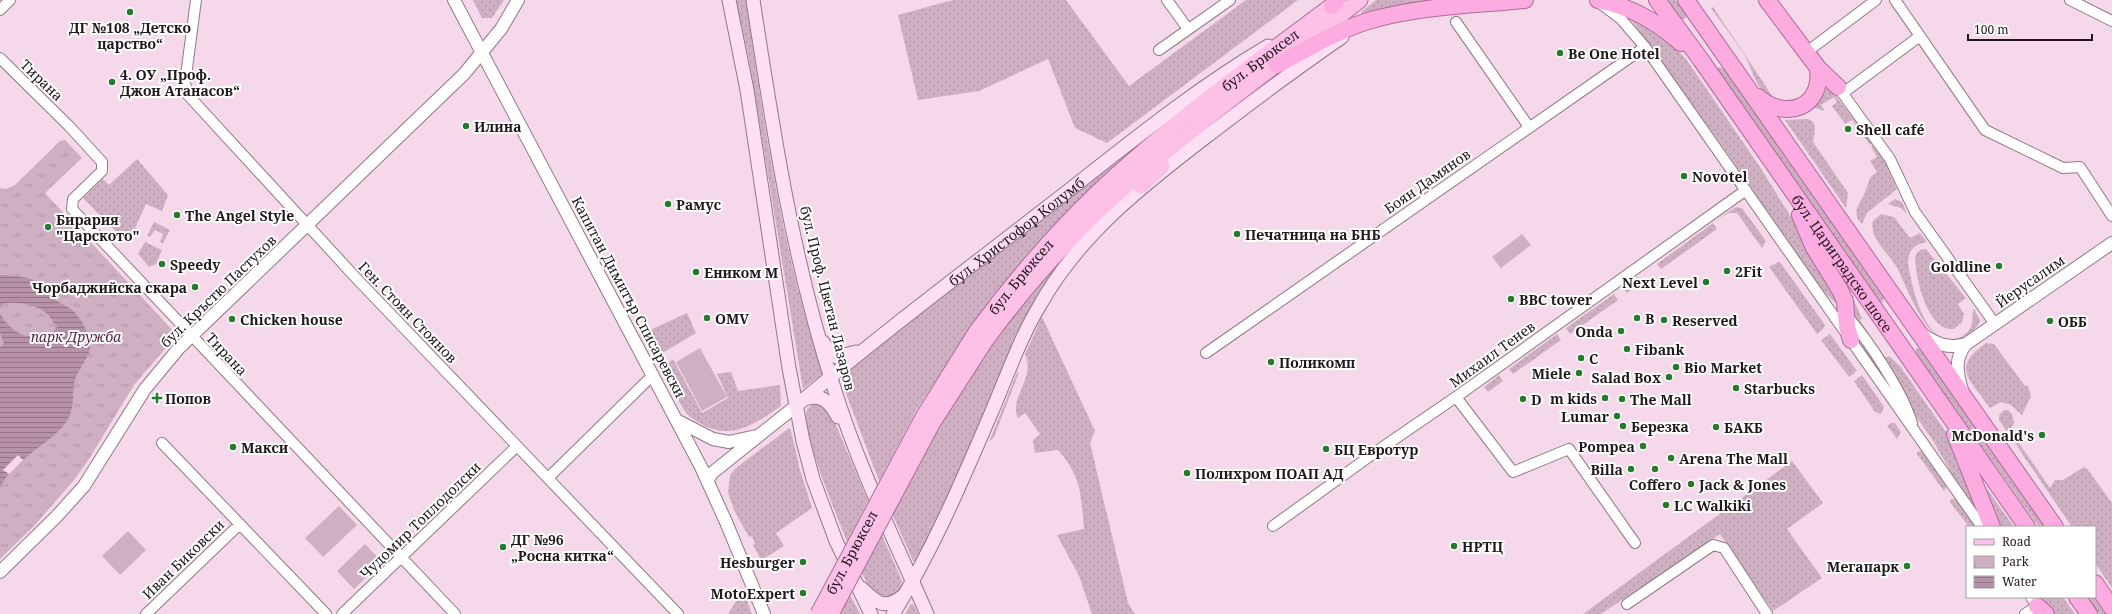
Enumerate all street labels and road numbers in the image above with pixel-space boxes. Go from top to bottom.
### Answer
street label: бул. Брюксел [1217,24,1303,95]
street label: Тирана [17,55,67,105]
street label: Боян Дамянов [1380,144,1474,218]
street label: бул. Христофор Колумб [944,173,1088,290]
street label: бул. Цариградско шосе [1788,190,1897,336]
street label: Капитан Димитър Списаревски [568,193,690,401]
street label: бул. Проф. Цветан Лазаров [796,204,860,392]
street label: бул. Кръстю Пастухов [156,230,280,351]
street label: бул. Брюксел [983,235,1057,318]
street label: Йерусалим [1992,250,2068,312]
street label: Ген. Стоян Стоянов [355,257,462,367]
street label: Михаил Тенев [1445,316,1539,391]
street label: Тирана [202,328,252,380]
street label: Чудомир Топлодолски [355,457,485,583]
street label: бул. Брюксел [821,507,881,598]
street label: Иван Биковски [138,515,228,603]

